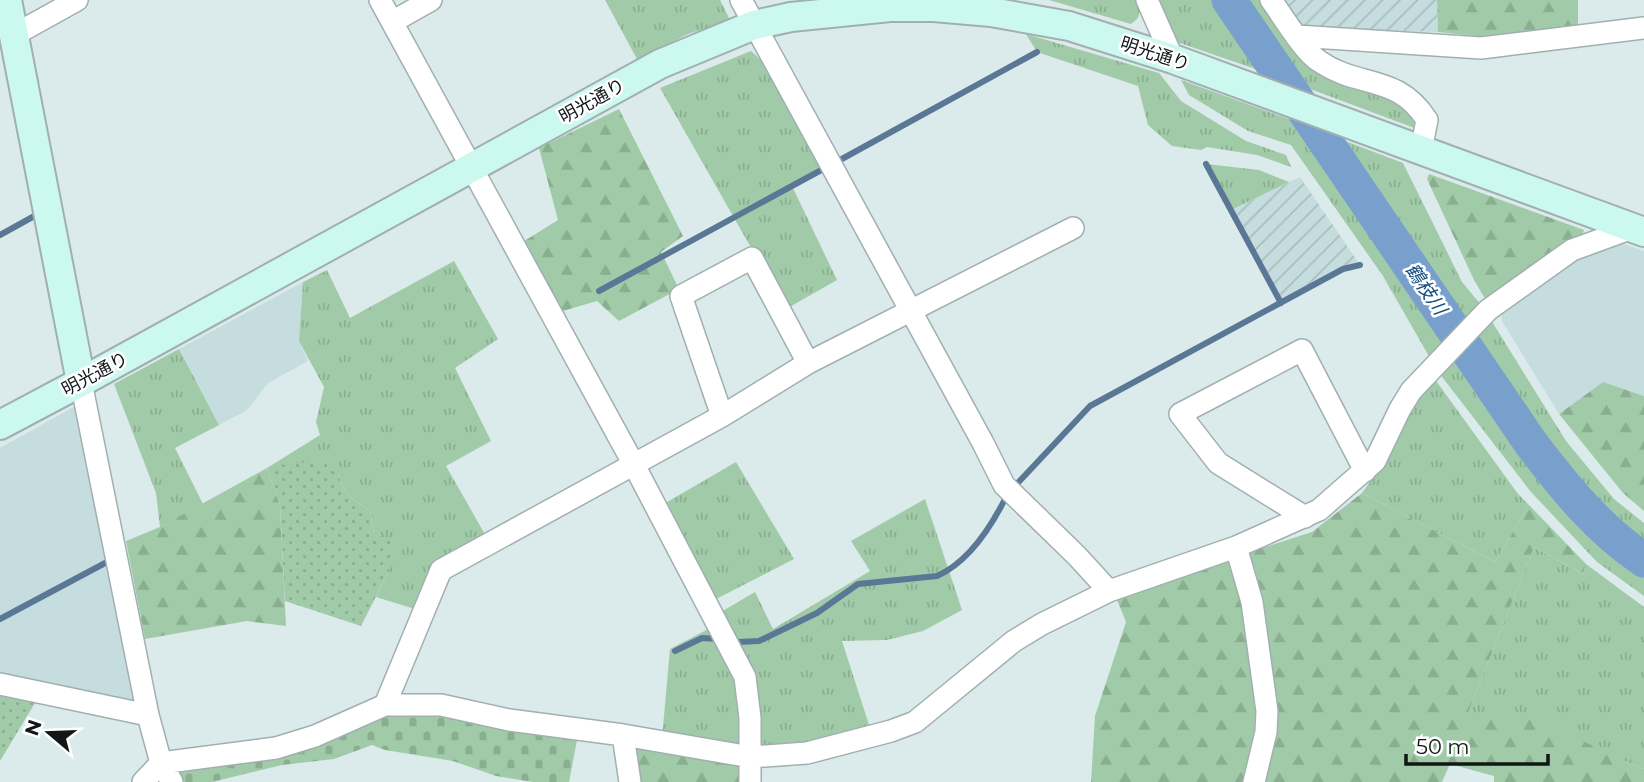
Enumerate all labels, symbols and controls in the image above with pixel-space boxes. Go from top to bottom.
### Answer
street label: 明光通り [1117,32,1193,76]
street label: 明光通り [555,74,629,128]
water label: 鶴枝川 [1401,259,1453,321]
street label: 明光通り [58,347,132,401]
north arrow [14,698,84,768]
text: N [20,717,47,739]
scale bar [1406,722,1548,766]
text: 50 m [1416,734,1470,759]

